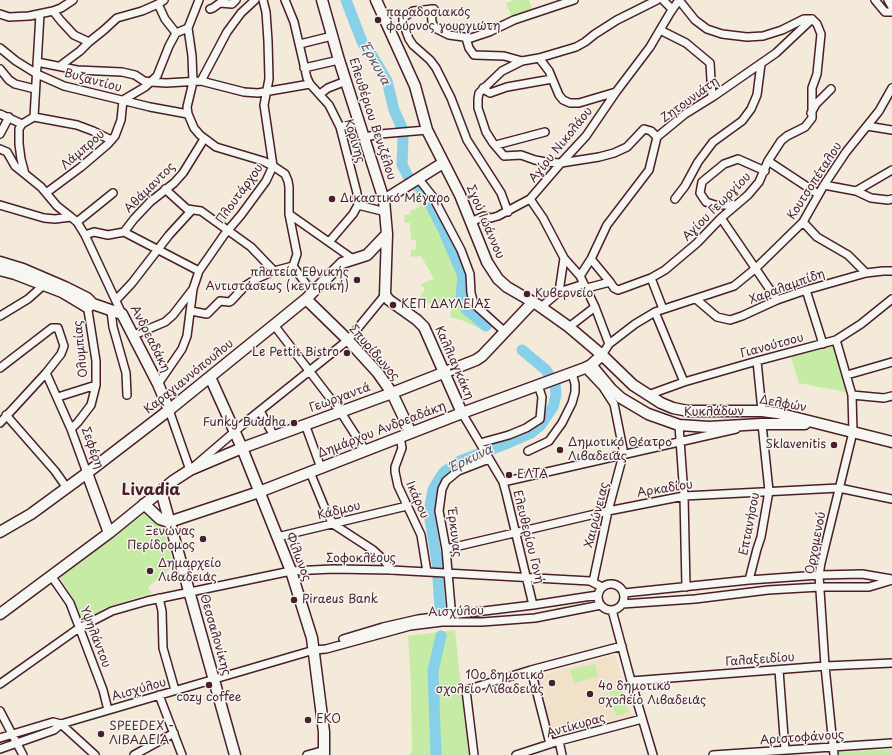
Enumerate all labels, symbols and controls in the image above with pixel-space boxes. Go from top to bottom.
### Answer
place label: παραδοσιακός φούρνος γουργιώτη [386,6,500,34]
marker: παραδοσιακός φούρνος γουργιώτη [373,15,383,25]
water label: Έρκυνα [357,40,393,88]
street label: Ελευθέριου Βενιζέλου [345,56,399,182]
street label: Βυζαντίου [63,66,123,96]
street label: Ζητουνιάτη [658,74,722,126]
street label: Αγίου Νικολάου [526,104,596,186]
street label: Κορίνης [340,117,368,165]
street label: Λάμπρου [58,127,108,173]
street label: Κουτσοπέταλου [785,140,845,222]
street label: Αθάμαντος [122,160,178,216]
street label: Πλουτάρχου [213,161,267,227]
street label: Αγίου Γεωργίου [680,170,754,244]
street label: Σγού Ιωάννου [463,183,507,261]
place label: Δικαστικό Μέγαρο [340,192,450,206]
marker: Δικαστικό Μέγαρο [327,194,337,204]
place label: πλατεία Εθνικής Αντιστάσεως (κεντρική) [206,266,349,294]
street label: Χαραλαμπίδη [747,267,827,307]
marker: πλατεία Εθνικής Αντιστάσεως (κεντρική) [352,275,362,285]
place label: Κυβερνείο [535,287,593,301]
marker: Κυβερνείο [522,289,532,299]
place label: ΚΕΠ ΔΑΥΛΕΙΑΣ [401,298,491,312]
marker: ΚΕΠ ΔΑΥΛΕΙΑΣ [388,300,398,310]
street label: Ανδρεαδάκη [127,303,173,375]
street label: Ολυμπίας [71,320,91,378]
street label: Σπυρίδωνος [346,322,402,384]
street label: Καλλιαγκάκη [431,324,477,402]
street label: Γιανούτσου [739,331,805,361]
street label: Καραγιαννόπουλου [142,337,236,417]
place label: Le Pettit Bistro [252,346,339,360]
marker: Le Pettit Bistro [342,348,352,358]
street label: Γεωργαντά [308,380,372,416]
street label: Δελφών [758,393,808,415]
street label: Δημάρχου Ανδρεαδάκη [316,399,448,461]
street label: Κυκλάδων [684,404,744,420]
place label: Funky Buddha [203,416,286,430]
marker: Funky Buddha [289,418,299,428]
street label: Σεφέρη [78,425,106,471]
place label: Δημοτικό Θέατρο Λιβαδειάς [568,436,672,464]
place label: Sklavenitis [765,438,826,452]
marker: Sklavenitis [829,440,839,450]
water label: Έρκυνα [447,442,495,476]
marker: Δημοτικό Θέατρο Λιβαδειάς [555,445,565,455]
place label: ΕΛΤΑ [517,468,548,482]
marker: ΕΛΤΑ [504,470,514,480]
street label: Αρκαδίου [636,477,694,501]
street label: Ικάρου [402,479,432,521]
district label: Livadia [122,481,180,501]
street label: Χαιρώνειας [582,481,612,549]
street label: Ελευθερίου Γονή [509,489,547,585]
street label: Επτανήσου [737,491,763,557]
street label: Κάδμου [316,499,362,523]
street label: Έρκυνας [444,508,464,558]
street label: Ορχομενού [803,510,829,576]
place label: Ξενώνας Περίδρομος [127,525,195,553]
street label: Φίλωνος [282,531,314,583]
marker: Ξενώνας Περίδρομος [198,534,208,544]
street label: Σοφοκλέους [326,552,396,566]
place label: Δημαρχείο Λιβαδειάς [158,557,221,585]
marker: Δημαρχείο Λιβαδειάς [145,566,155,576]
street label: Θεσσαλονίκης [196,593,234,677]
place label: Piraeus Bank [302,593,378,607]
marker: Piraeus Bank [289,595,299,605]
street label: Υψηλάντου [77,604,113,670]
street label: Αισχύλου [428,604,484,620]
street label: Γαλαξειδίου [725,650,795,670]
place label: 10ο δημοτικό σχολείο Λιβαδειάς [436,669,544,697]
street label: Αισχύλου [110,675,168,705]
marker: 10ο δημοτικό σχολείο Λιβαδειάς [547,678,557,688]
marker: cozy coffee [204,680,214,690]
place label: 4ο δημοτικό σχολείο Λιβαδειάς [598,680,706,708]
marker: 4ο δημοτικό σχολείο Λιβαδειάς [585,689,595,699]
place label: cozy coffee [176,691,242,705]
street label: Αντίκυρας [545,711,607,741]
place label: EKO [316,713,341,727]
marker: EKO [303,715,313,725]
place label: SPEEDEX - ΛΙΒΑΔΕΙΑ [109,720,174,748]
street label: Αριστοφάνους [759,728,845,748]
marker: SPEEDEX - ΛΙΒΑΔΕΙΑ [96,729,106,739]

